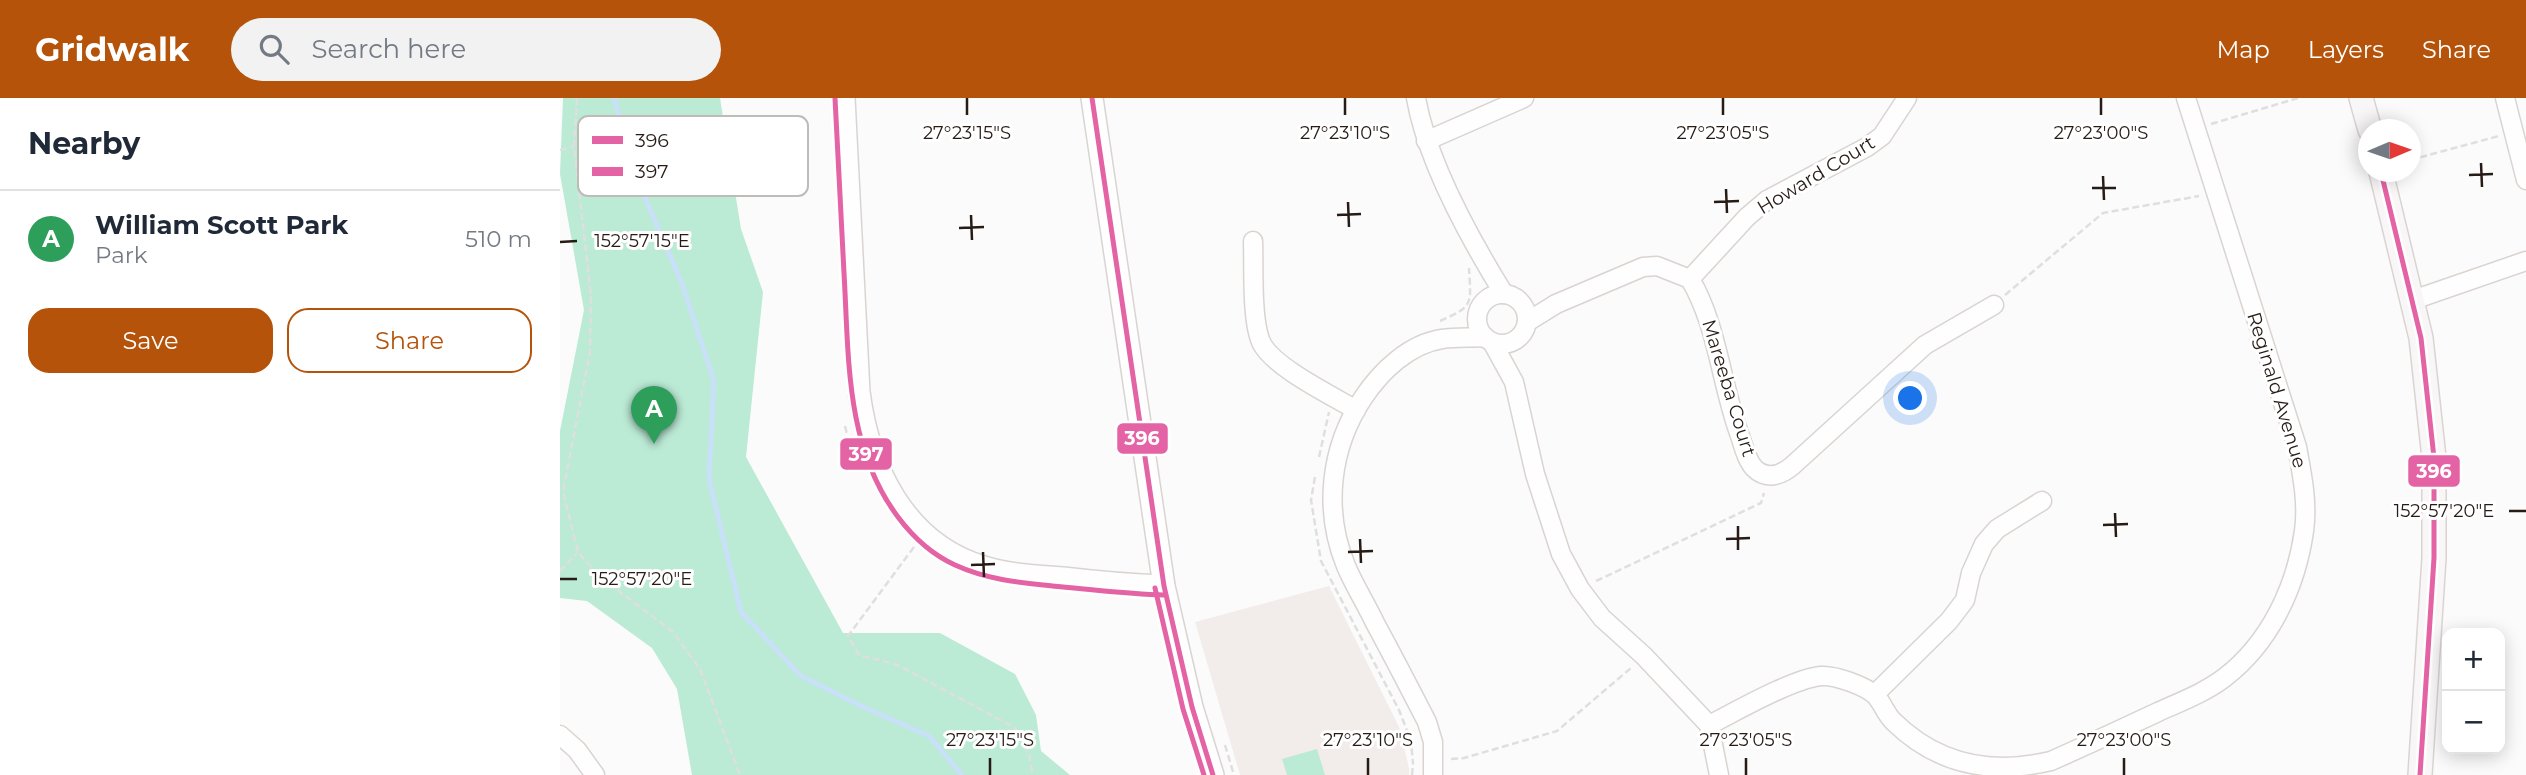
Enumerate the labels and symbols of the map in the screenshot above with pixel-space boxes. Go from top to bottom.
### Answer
legend [578,116,808,196]
north arrow [2358,119,2421,182]
text: 27°23'15"S [923,122,1011,144]
text: 27°23'10"S [1300,122,1390,144]
text: 27°23'05"S [1677,122,1769,144]
text: 27°23'00"S [2054,122,2148,144]
text: 396 [635,129,669,152]
street label: Howard Court [1753,131,1879,219]
text: 397 [635,160,668,183]
text: 152°57'15"E [594,230,690,252]
street label: Reginald Avenue [2242,309,2312,471]
street label: Mareeba Court [1697,317,1761,460]
your location [1893,381,1927,415]
pin: A [631,386,677,444]
line badge: 396 [1116,422,1169,455]
text: 396 [1123,427,1160,450]
line badge: 397 [839,437,893,471]
text: 397 [847,443,884,466]
line badge: 396 [2407,454,2461,488]
text: 396 [2415,460,2452,483]
text: 152°57'20"E [2394,500,2494,522]
text: 152°57'20"E [592,568,692,590]
text: 27°23'15"S [946,729,1034,751]
text: 27°23'10"S [1323,729,1413,751]
text: 27°23'05"S [1700,729,1792,751]
text: 27°23'00"S [2077,729,2171,751]

